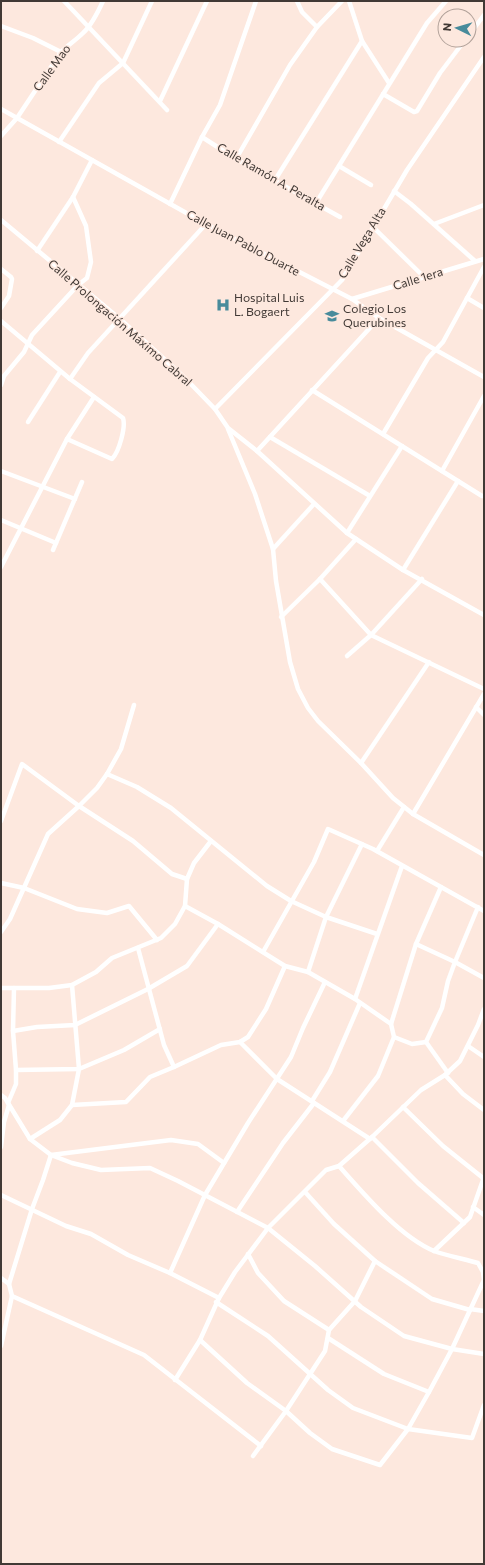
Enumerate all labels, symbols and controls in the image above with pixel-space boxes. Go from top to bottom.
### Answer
north arrow [437,8,477,48]
text: N [440,22,453,32]
street label: Calle Mao [30,41,73,93]
street label: Calle Ramón A. Peralta [215,139,328,213]
street label: Calle Vega Alta [334,204,388,281]
street label: Calle Juan Pablo Duarte [184,206,302,279]
street label: Calle Prolongación Máximo Cabral [46,256,196,389]
street label: Calle 1era [391,264,444,292]
place label: Hospital Luis L. Bogaert [234,290,304,318]
hospital icon: Hospital Luis L. Bogaert [215,297,231,313]
place label: Colegio Los Querubines [343,301,406,329]
school or university icon: Colegio Los Querubines [324,308,340,324]

